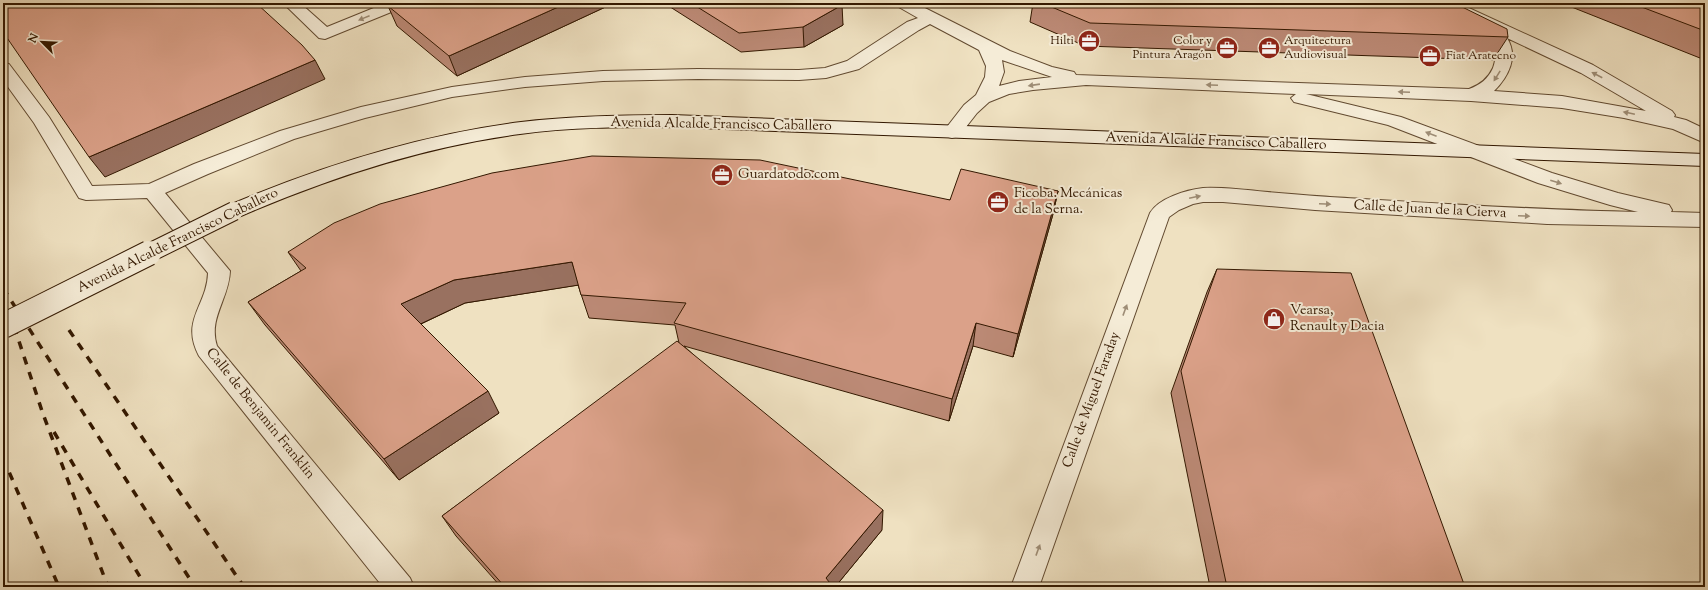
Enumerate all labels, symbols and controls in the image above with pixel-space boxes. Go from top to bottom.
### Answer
one-way arrow [358,15,369,21]
north arrow [22,22,62,62]
office icon: Hilti [1076,28,1102,54]
text: N [24,31,43,47]
place label: Hilti [1050,32,1075,50]
place label: Color y Pintura Aragón [1133,32,1212,64]
place label: Arquitectura Audiovisual [1284,32,1351,64]
office icon: Color y Pintura Aragón [1214,35,1240,61]
office icon: Arquitectura Audiovisual [1256,35,1282,61]
office icon: Fiat Aratecno [1417,43,1443,69]
place label: Fiat Aratecno [1446,47,1516,65]
one-way arrow [1493,70,1500,82]
one-way arrow [1592,72,1603,78]
one-way arrow [1028,82,1040,88]
one-way arrow [1205,82,1218,88]
one-way arrow [1397,89,1410,95]
one-way arrow [1622,109,1635,115]
street label: Avenida Alcalde Francisco Caballero [610,113,832,137]
street label: Avenida Alcalde Francisco Caballero [1105,128,1327,156]
one-way arrow [1424,130,1436,136]
office icon: Guardatodo.com [709,162,735,188]
place label: Guardatodo.com [738,165,840,185]
one-way arrow [1550,179,1562,185]
street label: Avenida Alcalde Francisco Caballero [74,183,282,298]
place label: Ficoba. Mecánicas de la Serna. [1014,184,1122,220]
office icon: Ficoba. Mecánicas de la Serna. [985,189,1011,215]
one-way arrow [1189,193,1201,199]
street label: Calle de Juan de la Cierva [1353,196,1507,224]
one-way arrow [1319,201,1332,207]
one-way arrow [1518,212,1530,219]
place label: Vearsa, Renault y Dacia [1290,301,1385,337]
one-way arrow [1122,303,1128,315]
shop icon: Vearsa, Renault y Dacia [1261,306,1287,332]
street label: Calle de Miguel Faraday [1058,329,1126,471]
street label: Calle de Benjamin Franklin [201,344,319,484]
one-way arrow [1035,544,1041,556]

